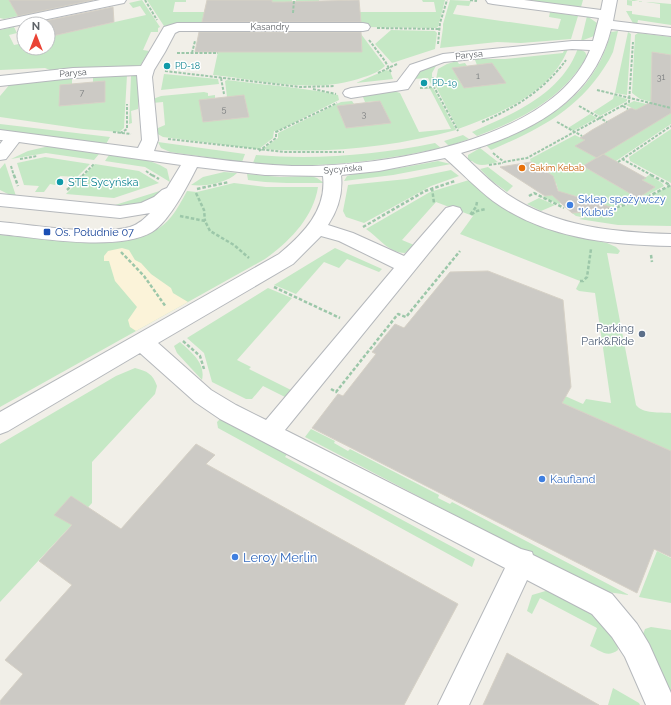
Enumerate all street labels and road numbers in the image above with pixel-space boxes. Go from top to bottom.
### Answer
street label: Kasandry [251,22,290,32]
street label: Parysa [455,49,483,61]
street label: Parysa [59,67,87,79]
street label: Sycyńska [323,162,363,176]

